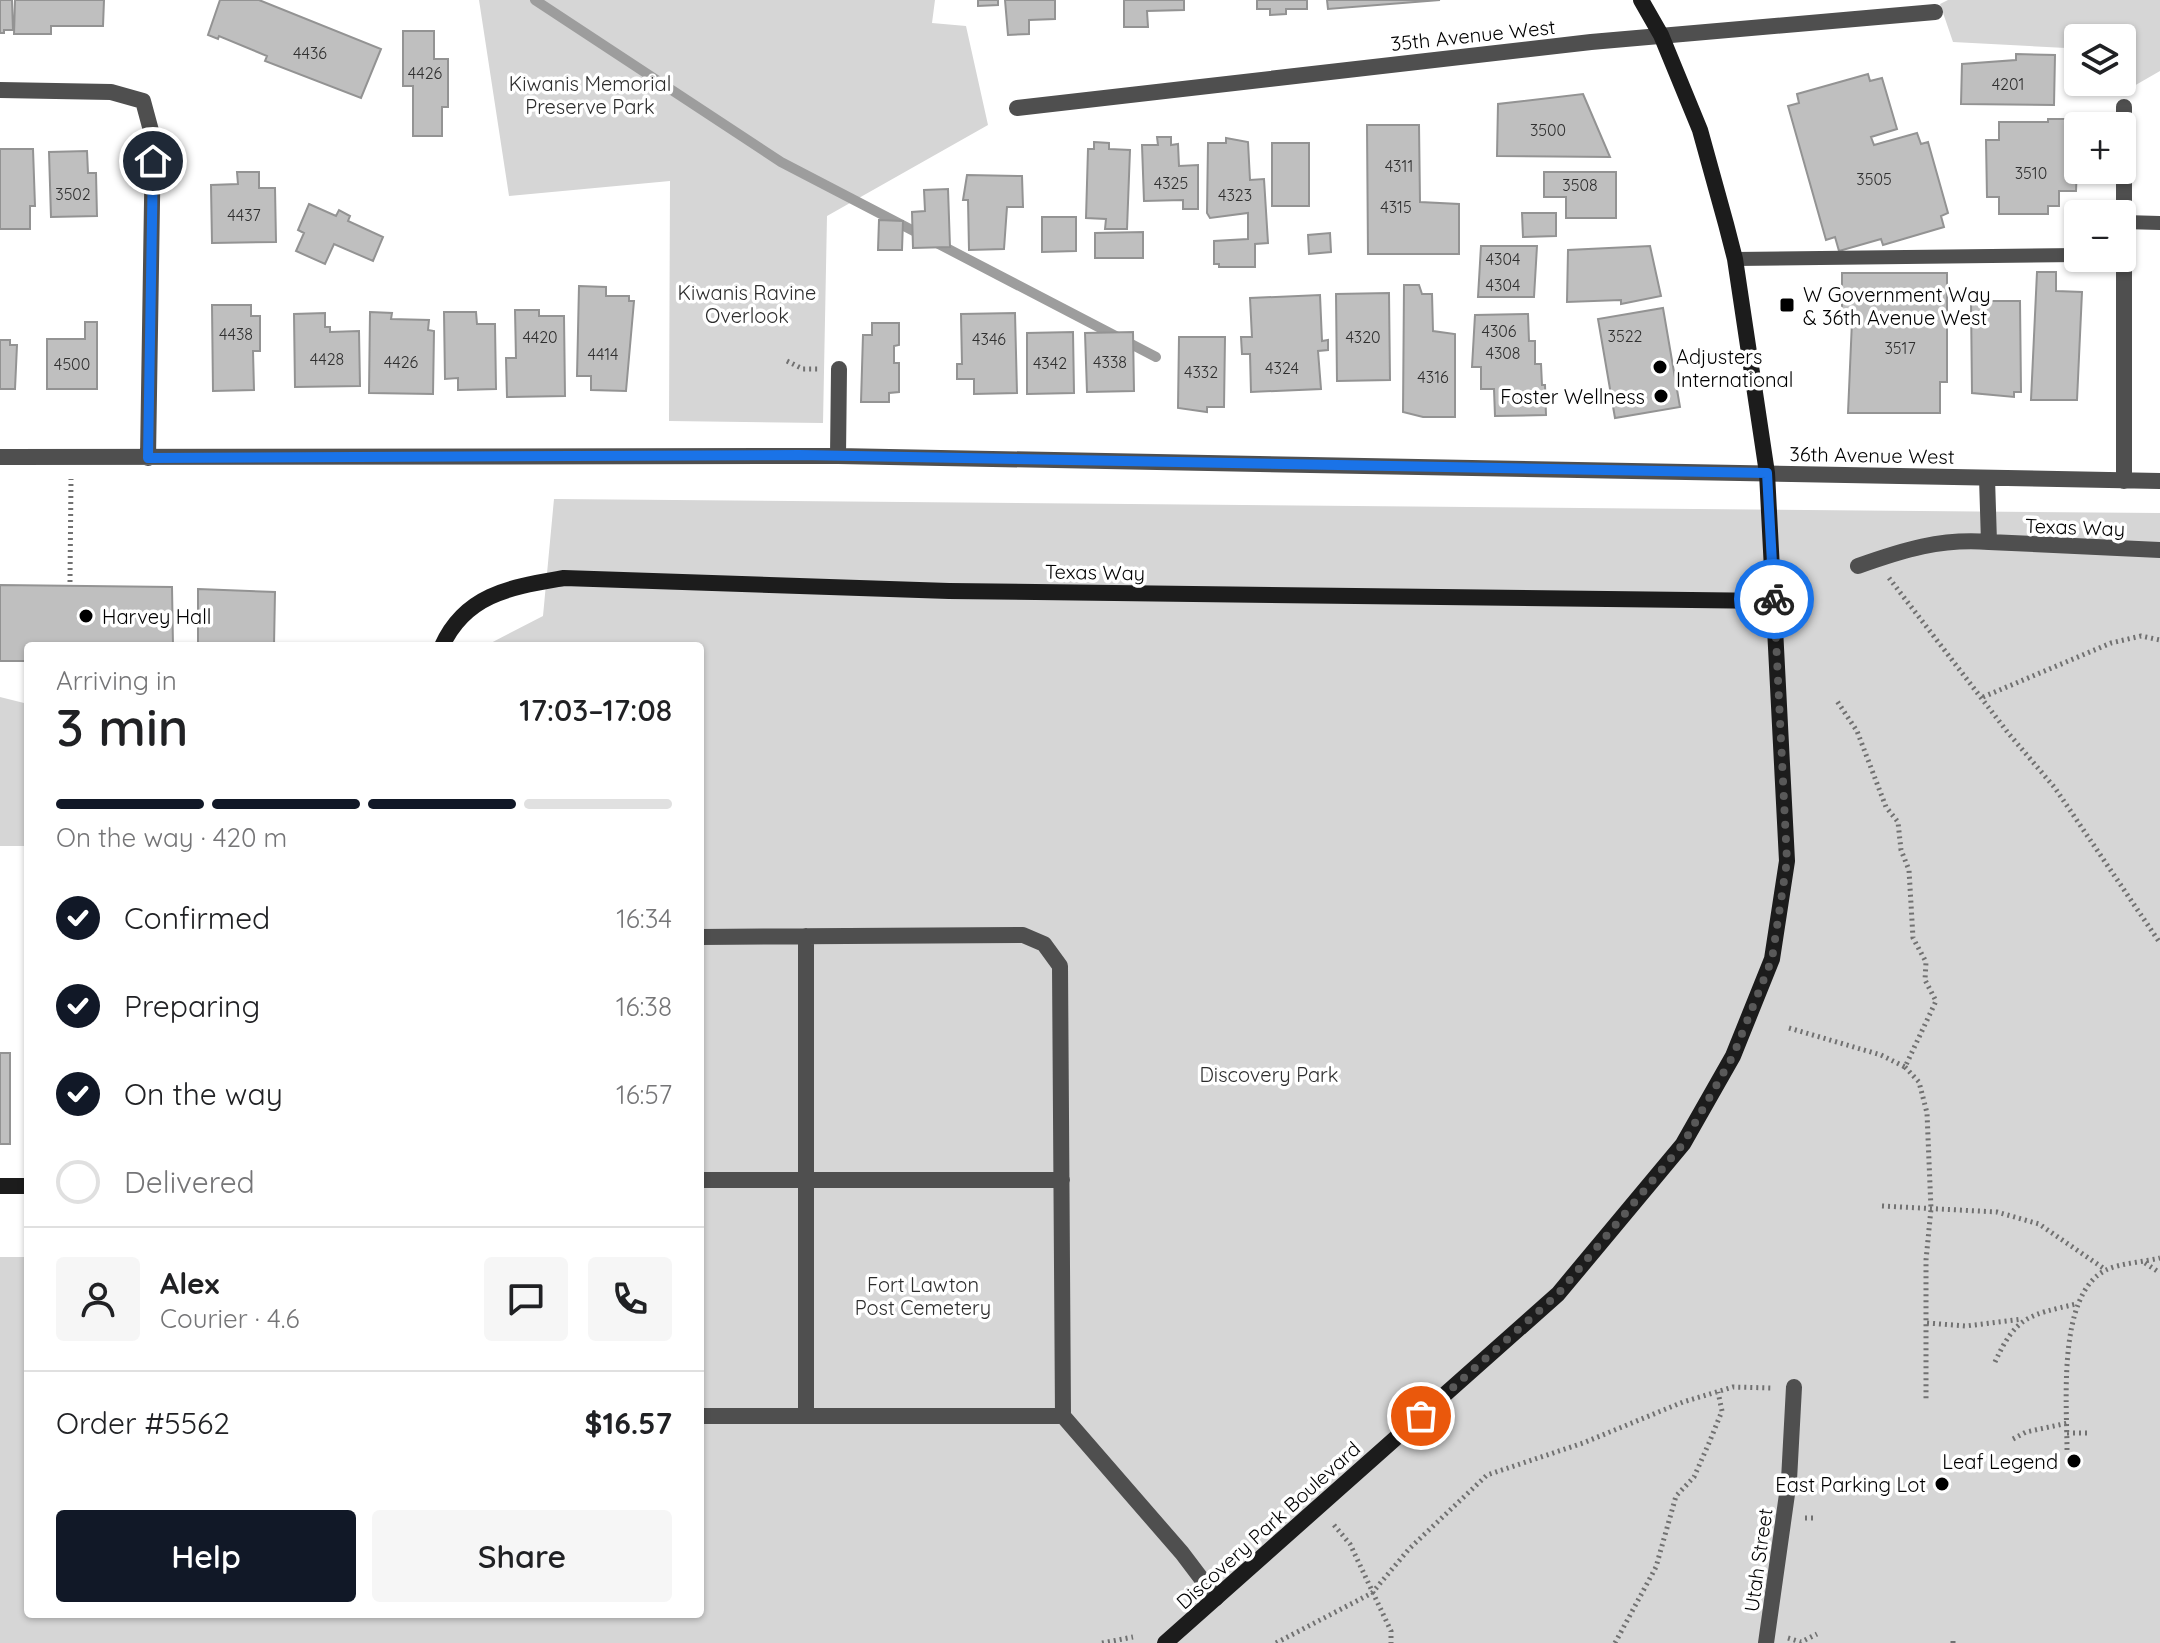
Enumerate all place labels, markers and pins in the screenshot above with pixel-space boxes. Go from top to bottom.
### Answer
pin [119,127,187,195]
place label: W Government Way & 36th Avenue West [1803,282,1991,330]
marker: W Government Way & 36th Avenue West [1778,296,1796,314]
place label: Adjusters International [1676,344,1793,392]
marker: Adjusters International [1651,358,1669,376]
place label: Foster Wellness [1500,384,1645,409]
marker: Foster Wellness [1652,387,1670,405]
place label: Harvey Hall [102,604,211,629]
marker: Harvey Hall [77,607,95,625]
pin [1387,1382,1455,1450]
place label: Leaf Legend [1942,1449,2058,1474]
marker: Leaf Legend [2065,1452,2083,1470]
place label: East Parking Lot [1775,1472,1926,1497]
marker: East Parking Lot [1933,1475,1951,1493]

